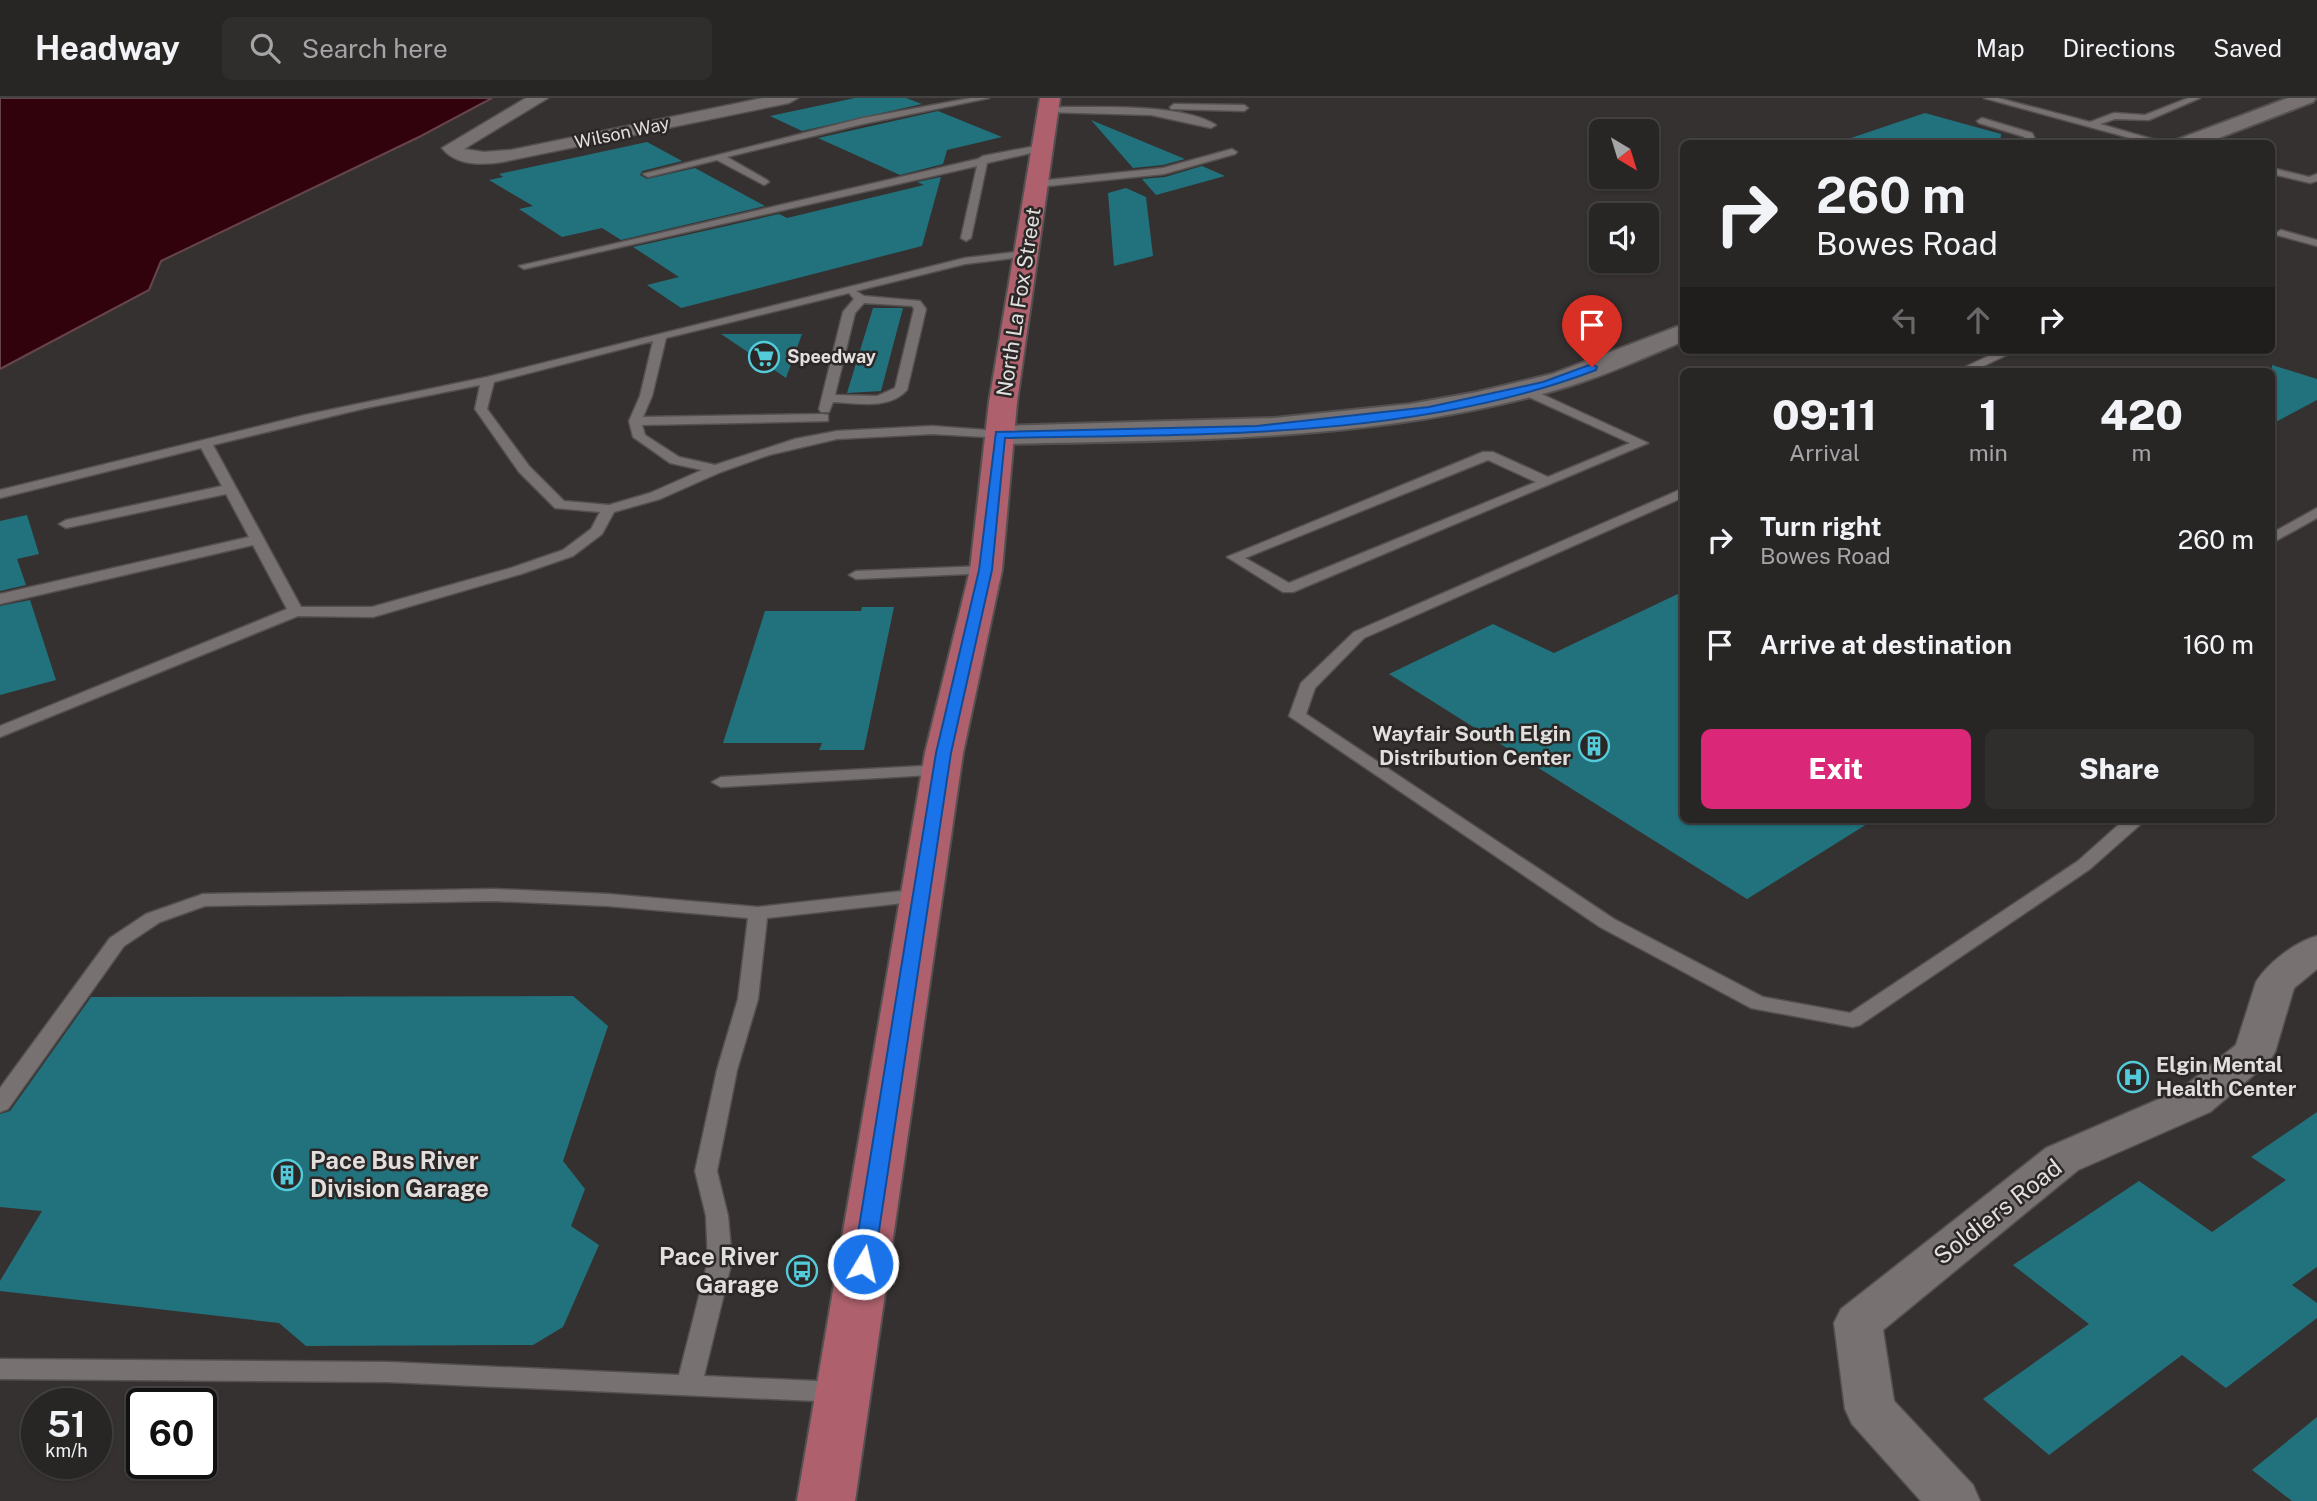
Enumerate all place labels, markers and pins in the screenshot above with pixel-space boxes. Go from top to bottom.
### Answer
pin [1562,295,1622,367]
supermarket icon: Speedway [747,340,781,374]
place label: Speedway [787,346,876,367]
place label: Wayfair South Elgin Distribution Center [1372,721,1571,770]
building icon: Wayfair South Elgin Distribution Center [1577,729,1611,763]
place label: Elgin Mental Health Center [2156,1052,2297,1101]
hospital icon: Elgin Mental Health Center [2116,1060,2150,1094]
place label: Pace Bus River Division Garage [310,1146,489,1202]
building icon: Pace Bus River Division Garage [270,1158,304,1192]
place label: Pace River Garage [659,1242,779,1298]
bus stop icon: Pace River Garage [785,1254,819,1288]

